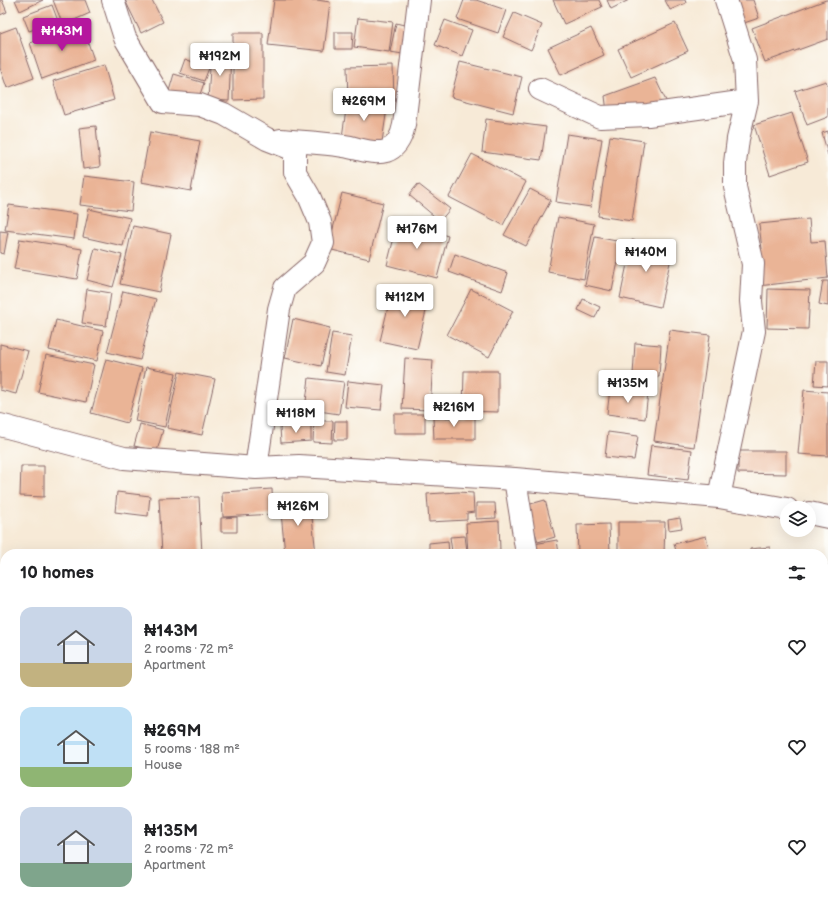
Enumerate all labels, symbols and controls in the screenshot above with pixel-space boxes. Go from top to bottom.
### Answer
pin: ₦143M [34,18,90,52]
text: ₦143M [41,23,83,39]
pin: ₦192M [192,43,248,77]
text: ₦192M [199,48,241,64]
pin: ₦269M [336,88,392,122]
text: ₦269M [342,93,386,109]
pin: ₦176M [389,216,445,250]
text: ₦176M [396,221,438,237]
pin: ₦140M [618,239,674,273]
text: ₦140M [625,244,667,260]
pin: ₦112M [377,284,433,318]
text: ₦112M [385,289,425,305]
pin: ₦135M [600,370,656,404]
text: ₦135M [607,375,649,391]
pin: ₦216M [426,394,482,428]
text: ₦216M [433,399,475,415]
pin: ₦118M [268,400,324,434]
text: ₦118M [276,405,316,421]
pin: ₦126M [270,493,326,527]
text: ₦126M [277,498,319,514]
map controls [780,501,816,537]
button: layers [780,501,816,537]
icon: filters [786,562,808,584]
text: 10 homes [20,563,94,583]
text: ₦143M [144,621,198,641]
icon: home [52,623,100,671]
icon: heart [786,636,808,658]
text: 2 rooms · 72 m² [144,641,234,657]
text: Apartment [144,657,205,673]
text: ₦269M [144,721,201,741]
icon: home [52,723,100,771]
icon: heart [786,736,808,758]
text: 5 rooms · 188 m² [144,741,240,757]
text: House [144,757,182,773]
text: ₦135M [144,821,198,841]
icon: home [52,823,100,871]
icon: heart [786,836,808,858]
text: 2 rooms · 72 m² [144,841,234,857]
text: Apartment [144,857,205,873]

